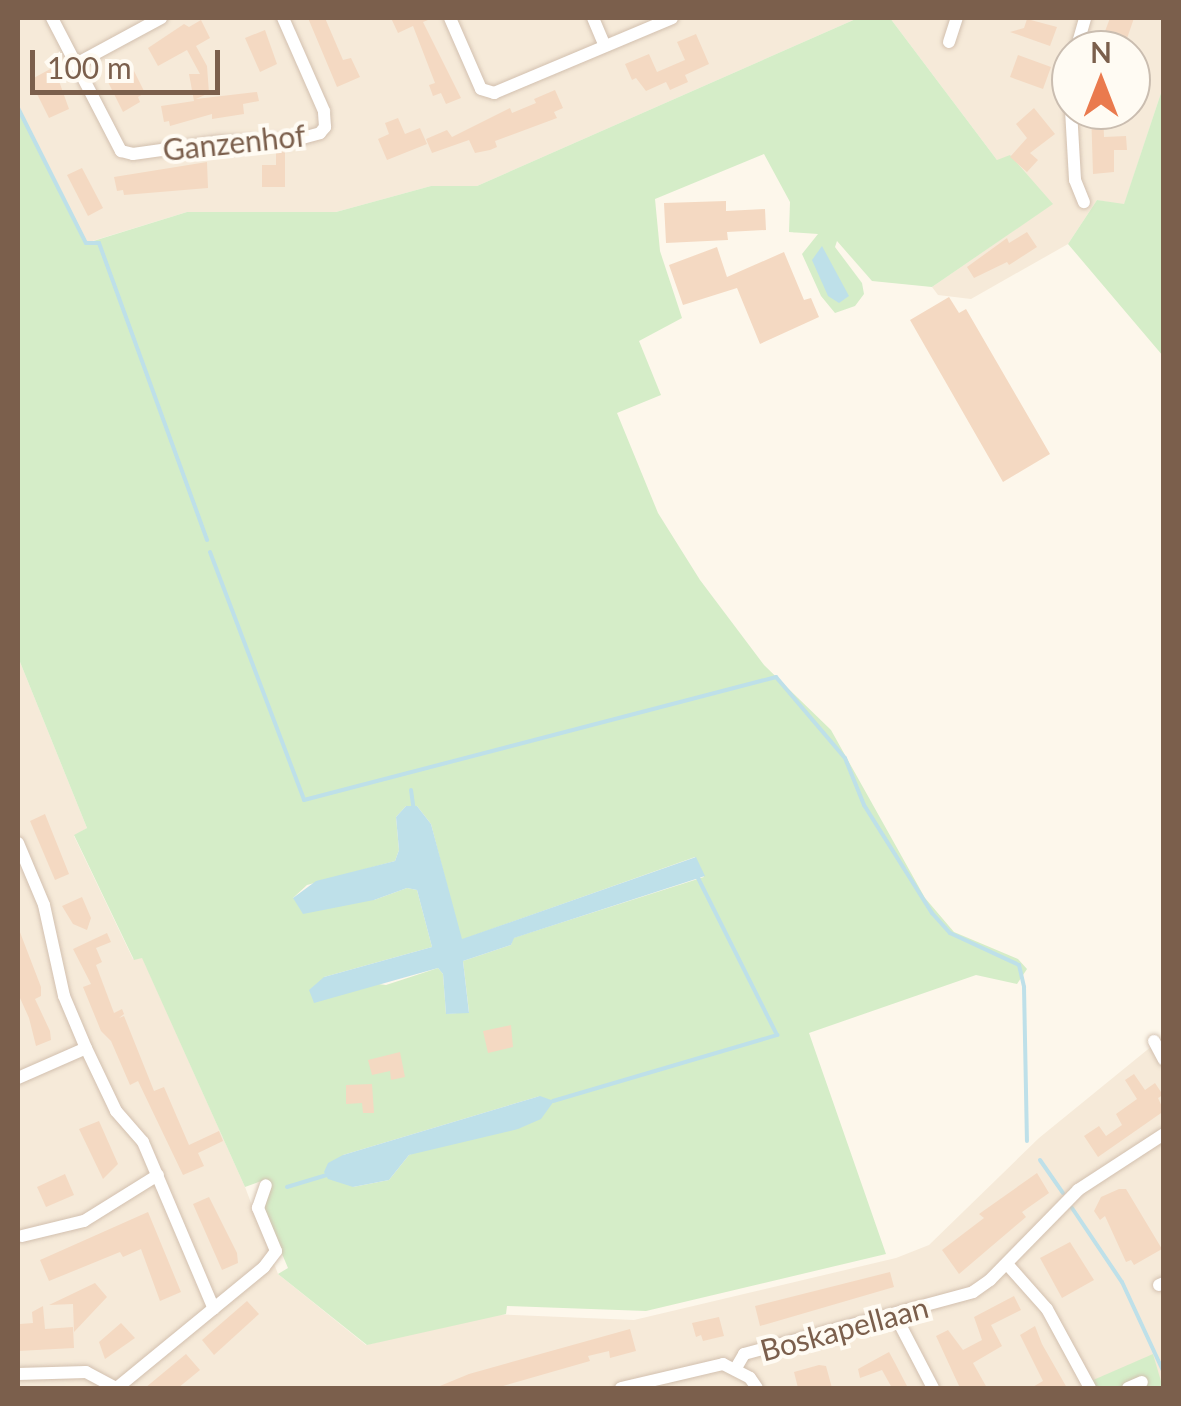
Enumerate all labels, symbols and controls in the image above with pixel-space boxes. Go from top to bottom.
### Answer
scale bar [35,30,225,92]
north arrow [1051,30,1151,130]
text: N [1090,35,1112,69]
text: 100 m [47,49,132,85]
street label: Ganzenhof [161,117,307,167]
street label: Boskapellaan [756,1288,932,1368]

